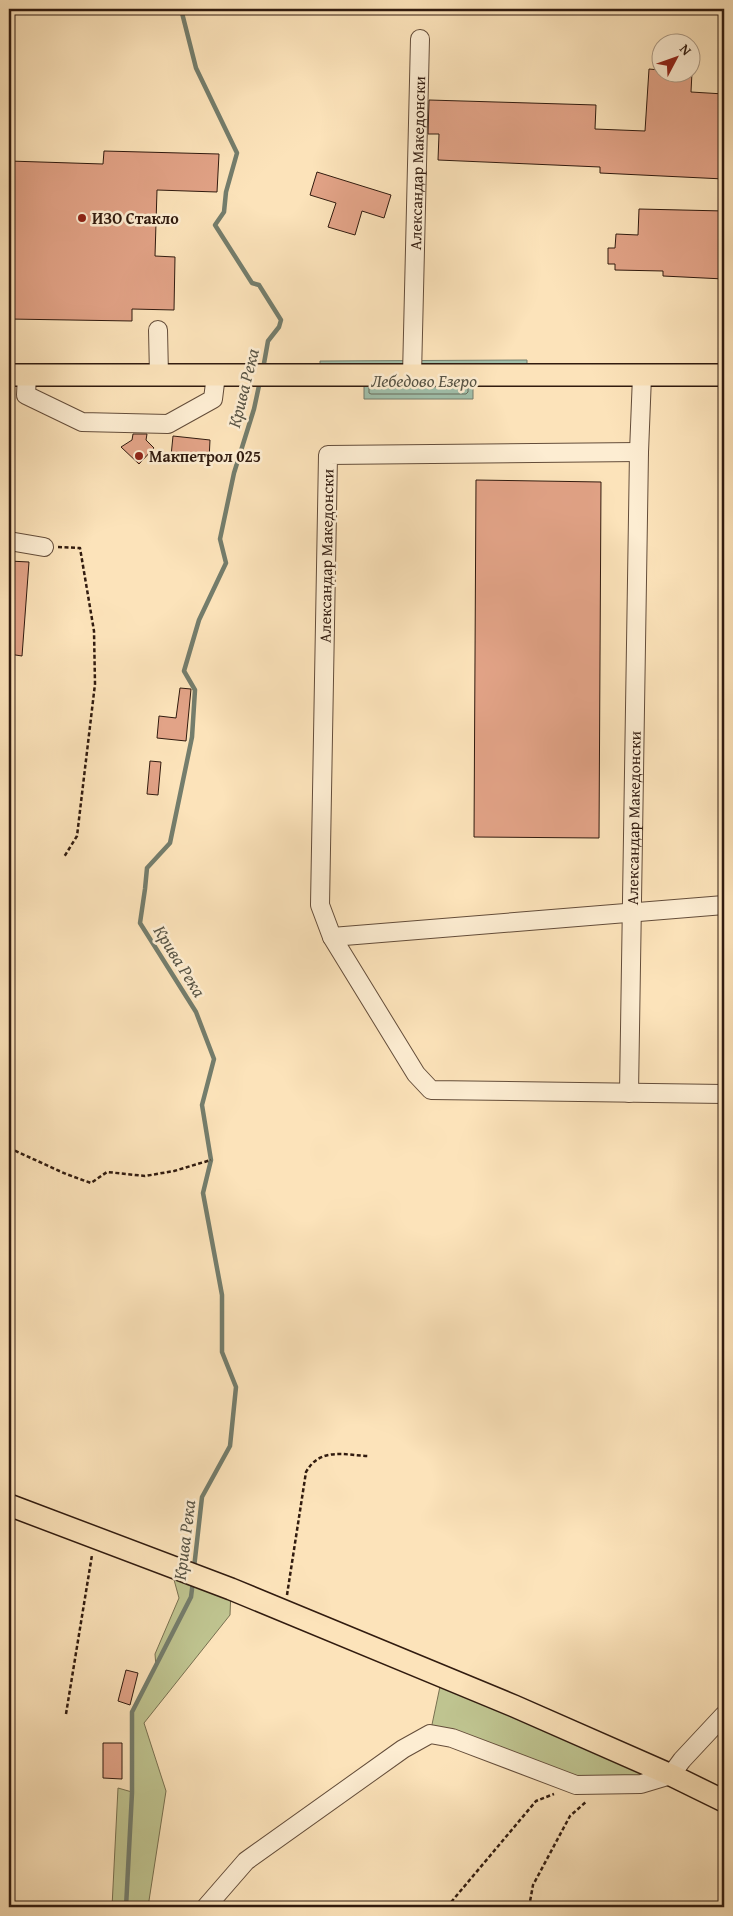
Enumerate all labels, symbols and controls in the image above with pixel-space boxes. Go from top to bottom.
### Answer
north arrow [650,32,700,82]
text: N [675,39,697,60]
street label: Александар Македонски [403,75,431,250]
place label: ИЗО Стакло [92,206,179,230]
marker: ИЗО Стакло [76,212,88,224]
water label: Крива Река [220,345,266,430]
water label: Лебедово Езеро [371,367,477,394]
place label: Макпетрол 025 [149,444,261,468]
marker: Макпетрол 025 [133,450,145,462]
street label: Александар Македонски [312,468,340,643]
street label: Александар Македонски [620,730,647,905]
water label: Крива Река [147,920,213,1003]
water label: Крива Река [166,1498,202,1582]

